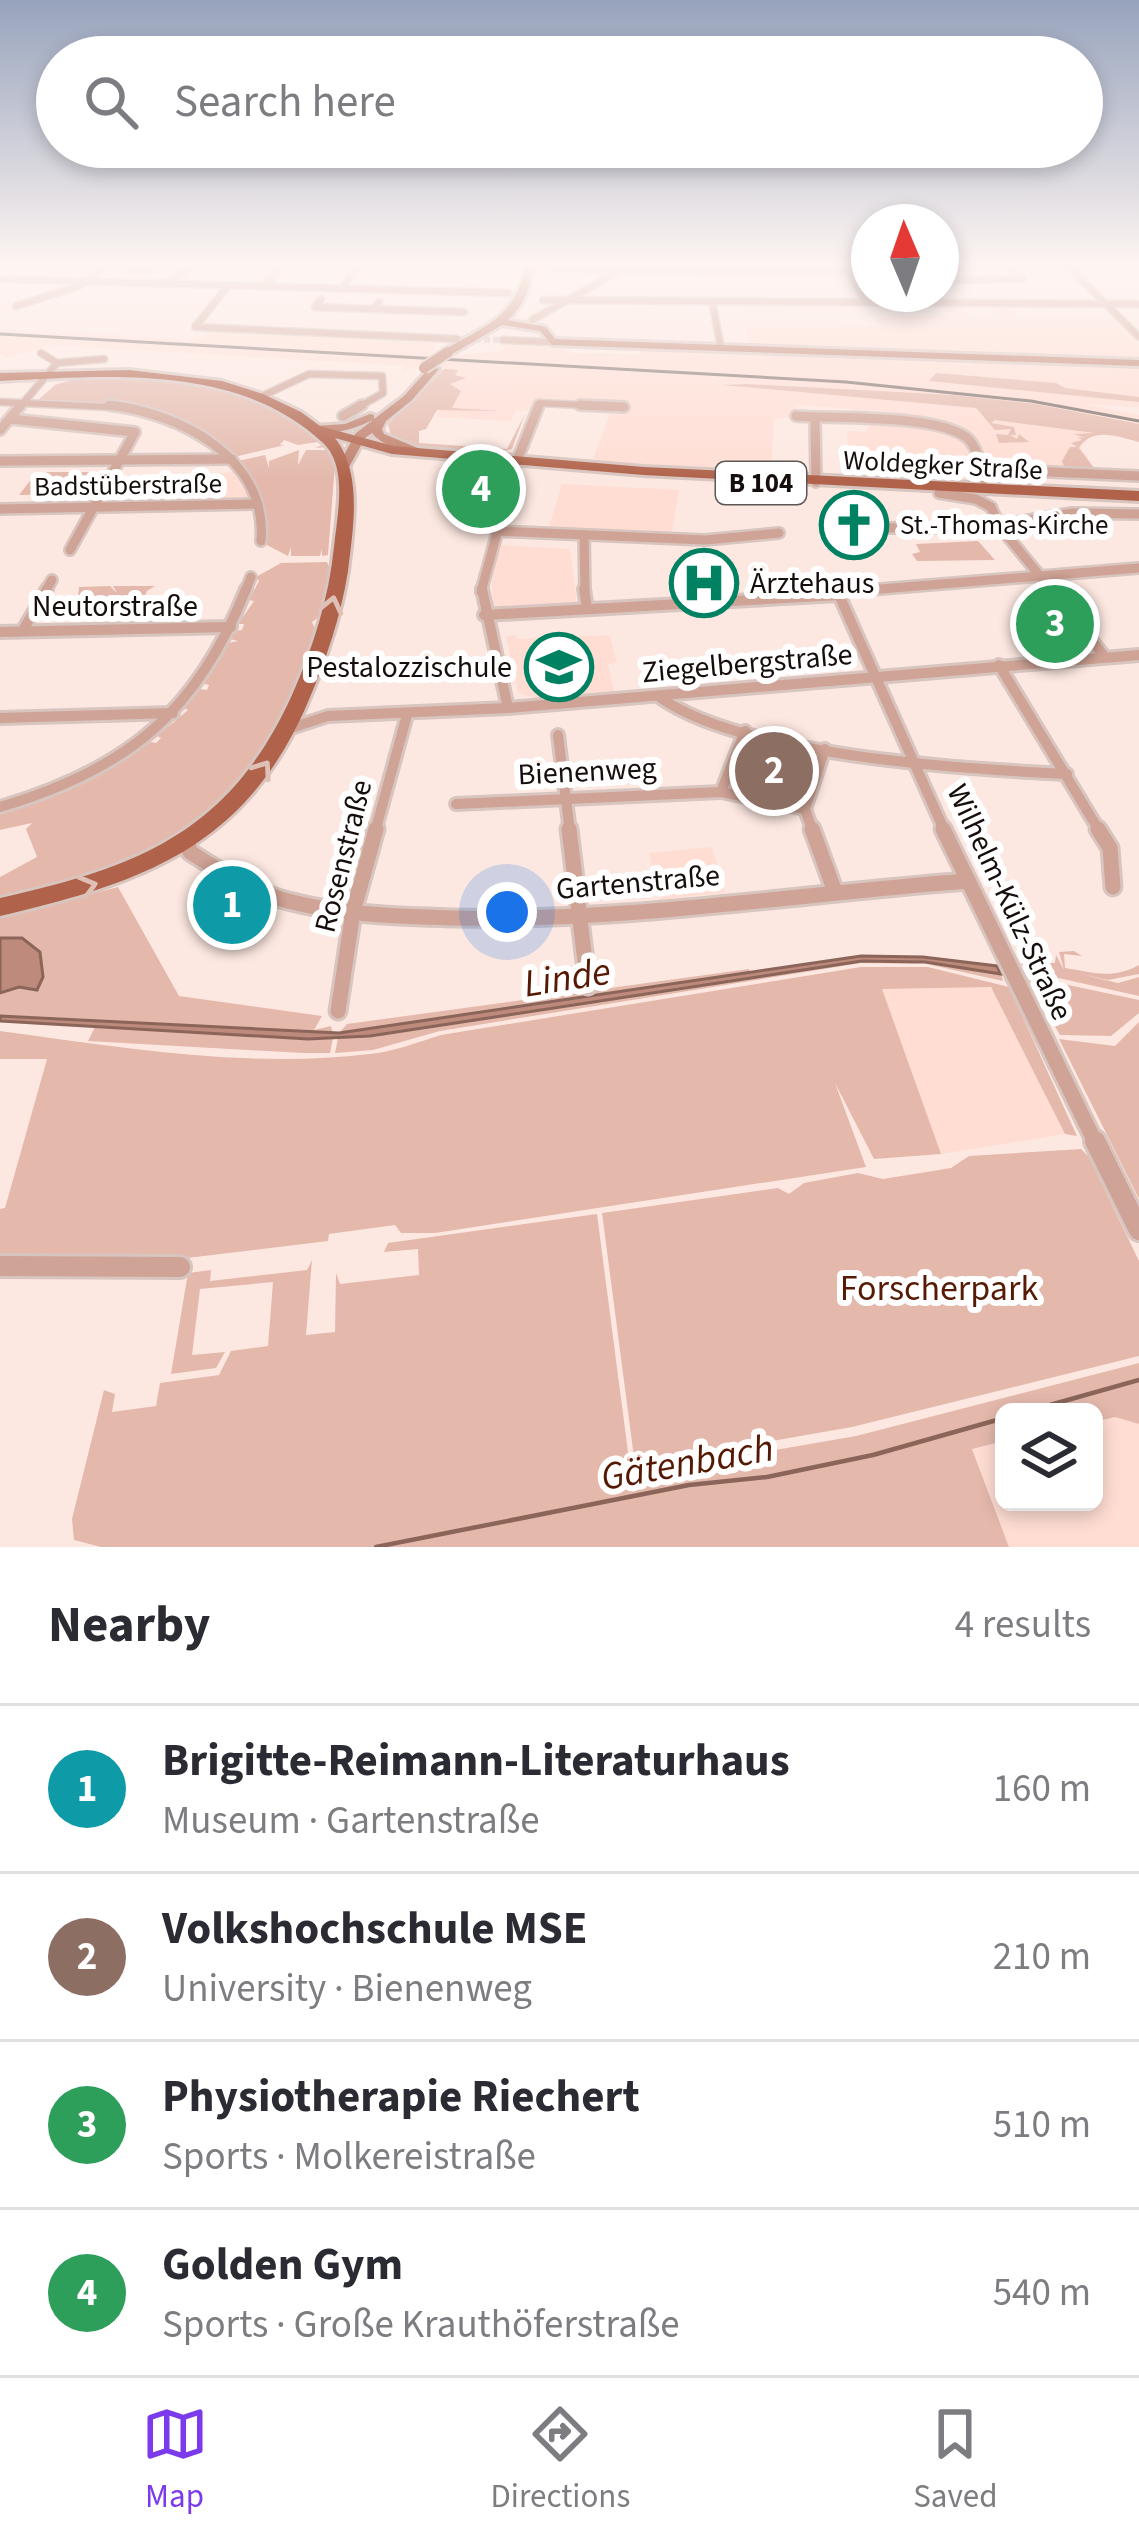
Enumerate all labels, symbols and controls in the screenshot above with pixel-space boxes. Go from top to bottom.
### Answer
search box [36,36,1103,168]
icon: search [78,69,144,135]
text: Search here [174,70,396,134]
north arrow [851,204,959,312]
street label: Woldegker Straße [842,441,1044,490]
pin: 4 [442,444,520,534]
road number: B 104 [716,462,806,504]
street label: Badstüberstraße [34,464,222,507]
church icon: St.-Thomas-Kirche [819,490,889,560]
place label: St.-Thomas-Kirche [900,506,1108,545]
hospital icon: Ärztehaus [669,548,739,618]
place label: Ärztehaus [750,562,874,605]
pin: 3 [1016,579,1094,669]
street label: Neutorstraße [32,585,198,628]
one-way arrow [319,595,344,615]
school or university icon: Pestalozzischule [524,632,594,702]
street label: Ziegelbergstraße [640,633,854,694]
place label: Pestalozzischule [306,646,512,689]
pin: 2 [735,726,813,816]
street label: Bienenweg [517,746,657,797]
one-way arrow [249,760,271,782]
street label: Rosenstraße [304,775,383,937]
street label: Wilhelm-Külz-Straße [936,777,1083,1027]
street label: Gartenstraße [554,854,722,911]
pin: 1 [193,860,271,950]
one-way arrow [78,875,98,900]
your location [477,882,537,942]
water label: Linde [520,943,615,1012]
park label: Forscherpark [840,1263,1038,1314]
map controls [995,1403,1103,1511]
button: layers [995,1403,1103,1511]
water label: Gätenbach [597,1420,778,1506]
text: Nearby [48,1589,210,1661]
text: 4 results [955,1597,1091,1653]
text: Brigitte-Reimann-Literaturhaus [162,1729,790,1793]
text: 1 [77,1761,97,1817]
text: 160 m [993,1761,1091,1817]
text: Museum · Gartenstraße [162,1793,540,1849]
text: Volkshochschule MSE [162,1897,587,1961]
text: 2 [77,1929,97,1985]
text: 210 m [993,1929,1091,1985]
text: University · Bienenweg [162,1961,532,2017]
text: Physiotherapie Riechert [162,2065,640,2129]
text: 3 [77,2097,97,2153]
text: 510 m [993,2097,1091,2153]
text: Sports · Molkereistraße [162,2129,536,2185]
text: Golden Gym [162,2233,403,2297]
text: 4 [77,2265,97,2321]
text: 540 m [993,2265,1091,2321]
text: Sports · Große Krauthöferstraße [162,2297,680,2353]
tab: Map [142,2401,208,2520]
tab: Directions [491,2401,630,2520]
tab: Saved [913,2401,997,2520]

